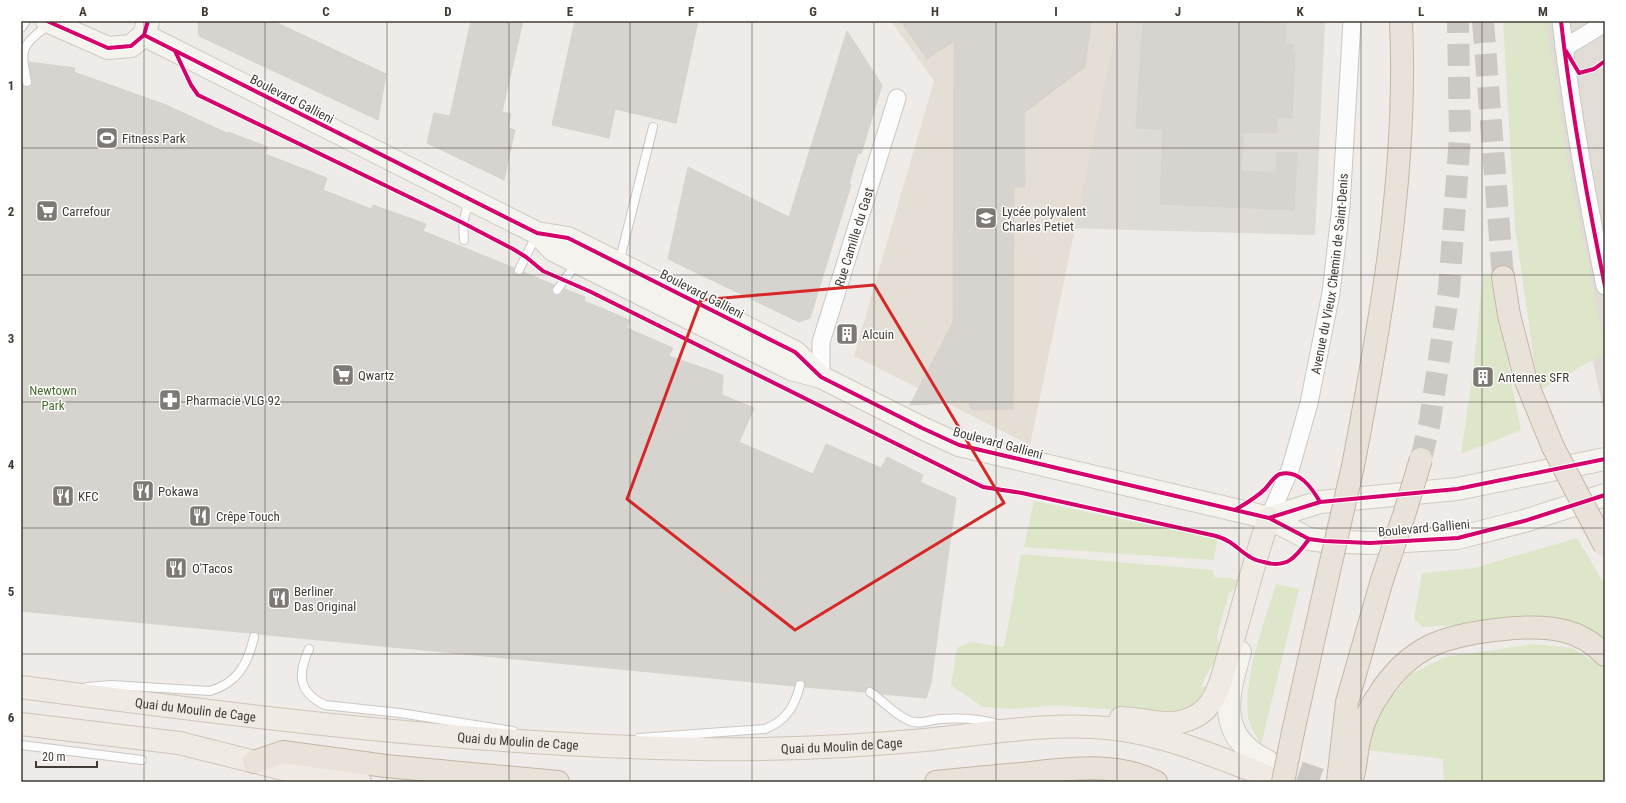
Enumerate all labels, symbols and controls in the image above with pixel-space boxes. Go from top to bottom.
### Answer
text: A [79,4,87,19]
text: B [201,4,209,19]
text: C [322,4,330,19]
text: D [444,4,452,19]
text: E [567,4,574,19]
text: F [688,4,694,19]
text: G [809,4,817,19]
text: H [931,4,939,19]
text: I [1054,4,1058,19]
text: J [1175,4,1181,19]
text: K [1296,4,1304,19]
text: L [1418,4,1424,19]
text: M [1538,4,1548,19]
street label: Boulevard Gallieni [248,71,336,127]
text: 1 [8,78,14,93]
sports icon: Fitness Park [94,125,120,151]
place label: Fitness Park [122,131,186,146]
street label: Avenue du Vieux Chemin de Saint-Denis [1307,173,1350,376]
street label: Rue Camille du Gast [831,185,876,288]
supermarket icon: Carrefour [34,198,60,224]
text: 2 [8,204,15,219]
place label: Carrefour [62,204,110,219]
place label: Lycée polyvalent Charles Petiet [1002,204,1086,234]
school or university icon: Lycée polyvalent Charles Petiet [973,205,999,231]
street label: Boulevard Gallieni [658,266,746,322]
building icon: Alcuin [834,321,860,347]
place label: Alcuin [862,327,894,342]
text: 3 [8,331,14,346]
supermarket icon: Qwartz [330,362,356,388]
building icon: Antennes SFR [1470,364,1496,390]
place label: Qwartz [358,368,395,383]
place label: Antennes SFR [1498,370,1569,385]
park label: Newtown Park [29,383,77,413]
pharmacy icon: Pharmacie VLG 92 [157,387,183,413]
place label: Pharmacie VLG 92 [186,393,280,408]
street label: Boulevard Gallieni [952,424,1044,462]
text: 4 [8,457,15,472]
restaurant icon: Pokawa [130,478,156,504]
restaurant icon: KFC [50,483,76,509]
place label: Pokawa [158,484,198,499]
place label: KFC [78,489,99,504]
restaurant icon: Crêpe Touch [187,503,213,529]
place label: Crêpe Touch [216,509,280,524]
street label: Boulevard Gallieni [1377,517,1471,539]
restaurant icon: O'Tacos [163,555,189,581]
place label: O'Tacos [192,561,233,576]
text: 5 [8,584,15,599]
place label: Berliner Das Original [294,584,356,614]
restaurant icon: Berliner Das Original [266,585,292,611]
street label: Quai du Moulin de Cage [134,694,257,724]
text: 6 [8,710,15,725]
street label: Quai du Moulin de Cage [457,729,579,752]
street label: Quai du Moulin de Cage [781,735,903,756]
scale bar [36,743,97,769]
text: 20 m [42,750,66,764]

